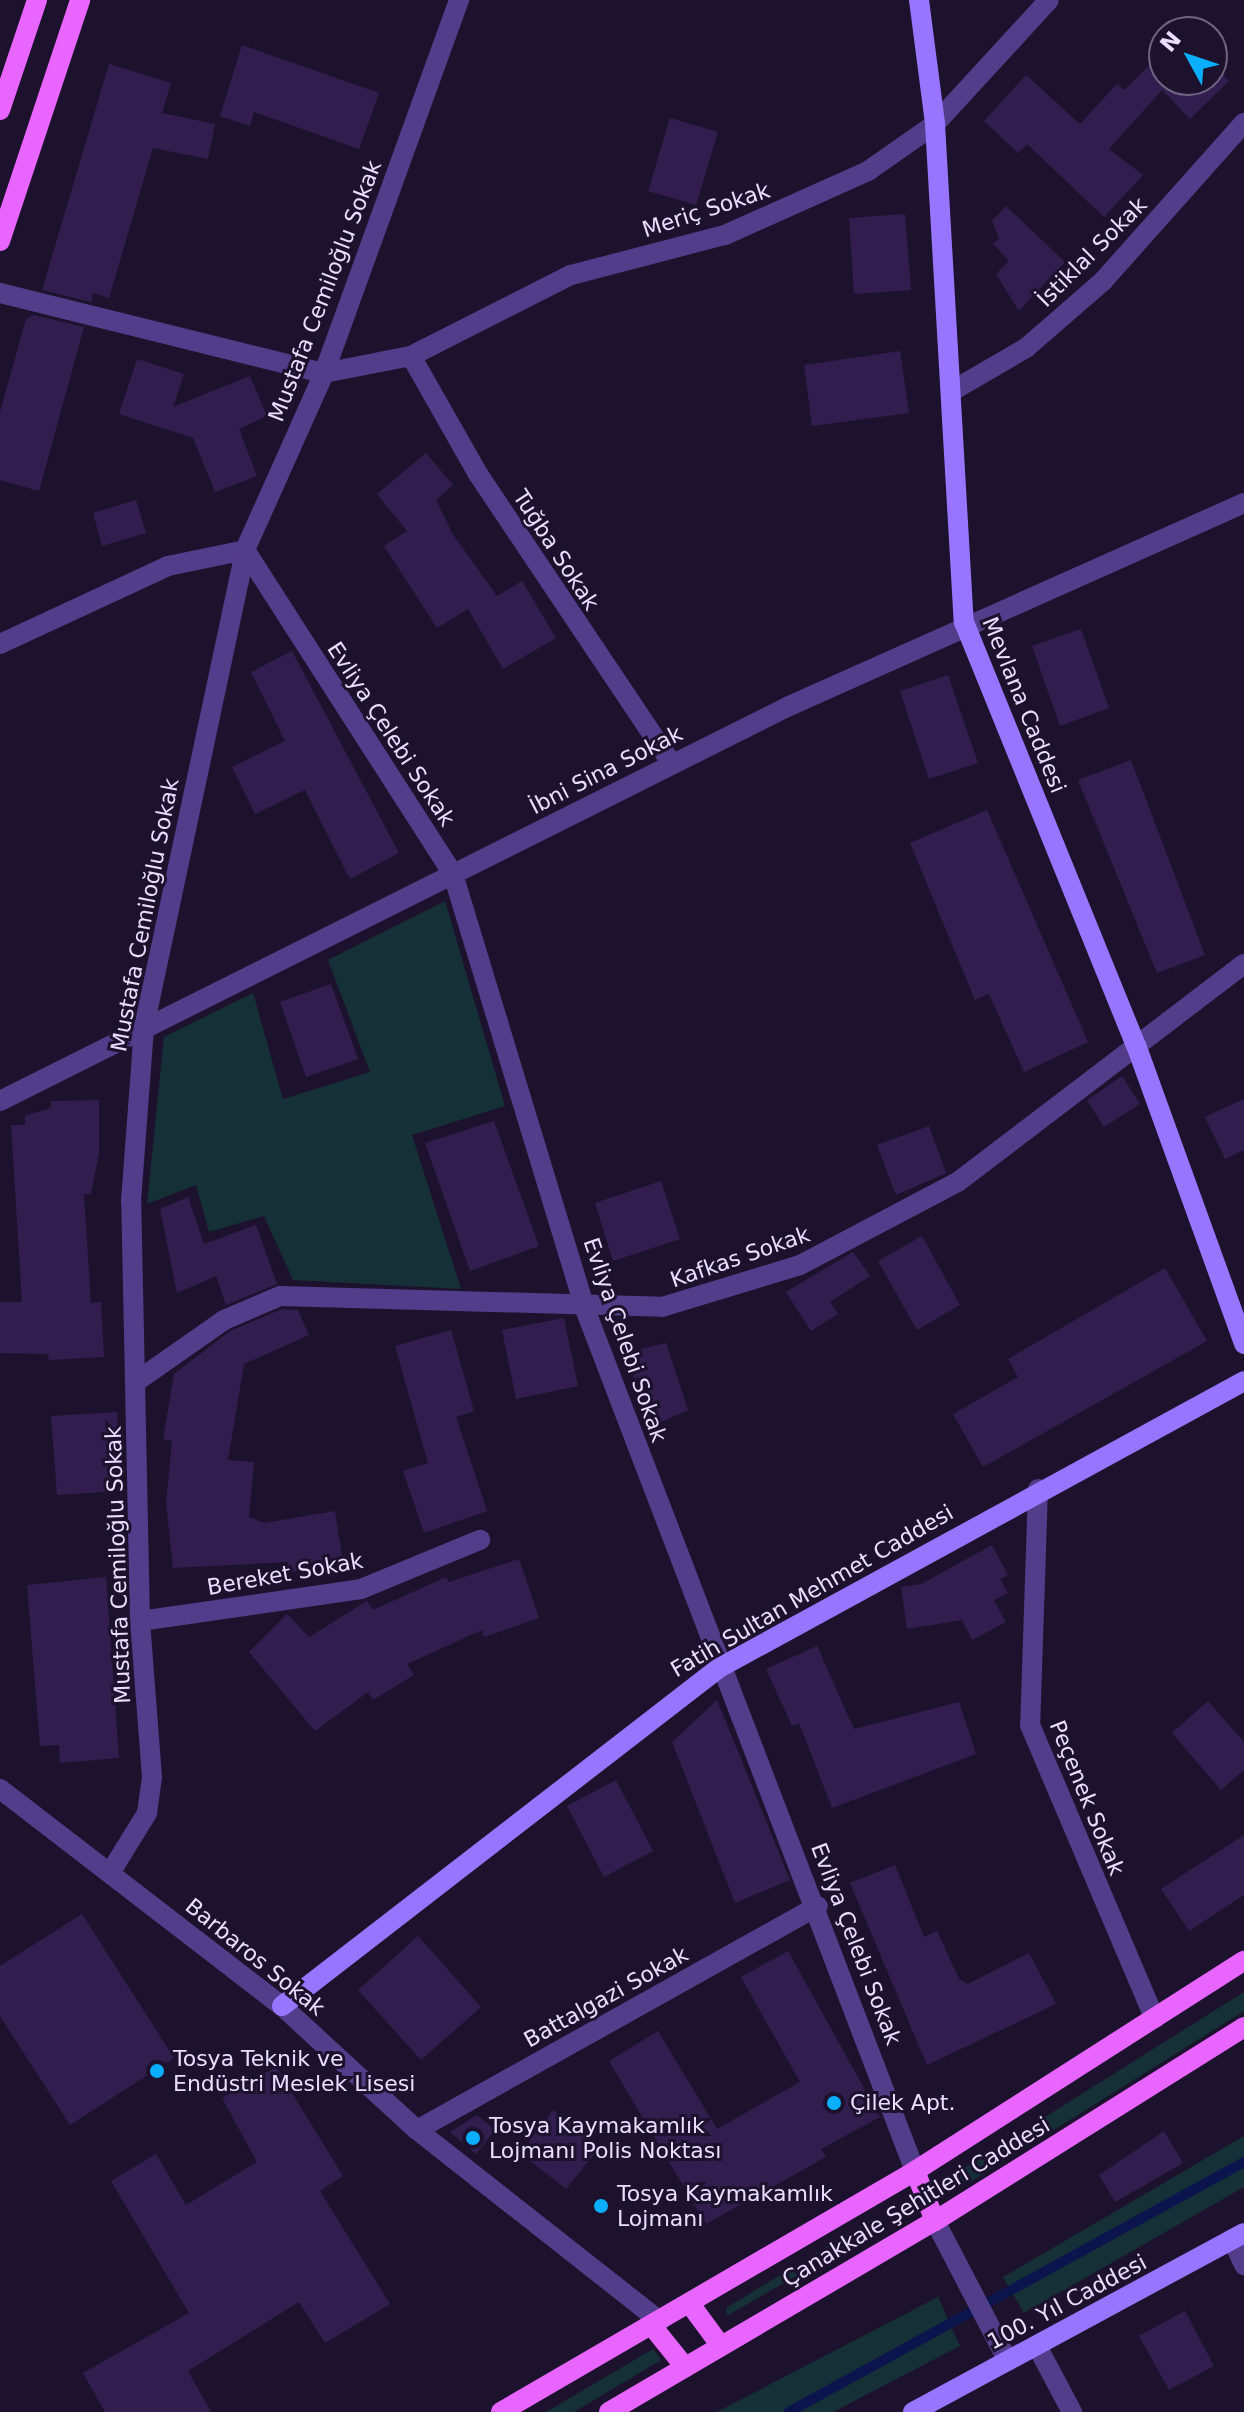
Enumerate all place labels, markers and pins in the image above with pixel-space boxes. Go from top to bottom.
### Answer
place label: Tosya Teknik ve Endüstri Meslek Lisesi [173,2045,415,2096]
marker: Tosya Teknik ve Endüstri Meslek Lisesi [148,2062,166,2080]
place label: Çilek Apt. [850,2090,955,2116]
marker: Çilek Apt. [825,2094,843,2112]
place label: Tosya Kaymakamlık Lojmanı Polis Noktası [489,2112,721,2164]
marker: Tosya Kaymakamlık Lojmanı Polis Noktası [464,2129,482,2147]
place label: Tosya Kaymakamlık Lojmanı [617,2180,833,2232]
marker: Tosya Kaymakamlık Lojmanı [592,2197,610,2215]

